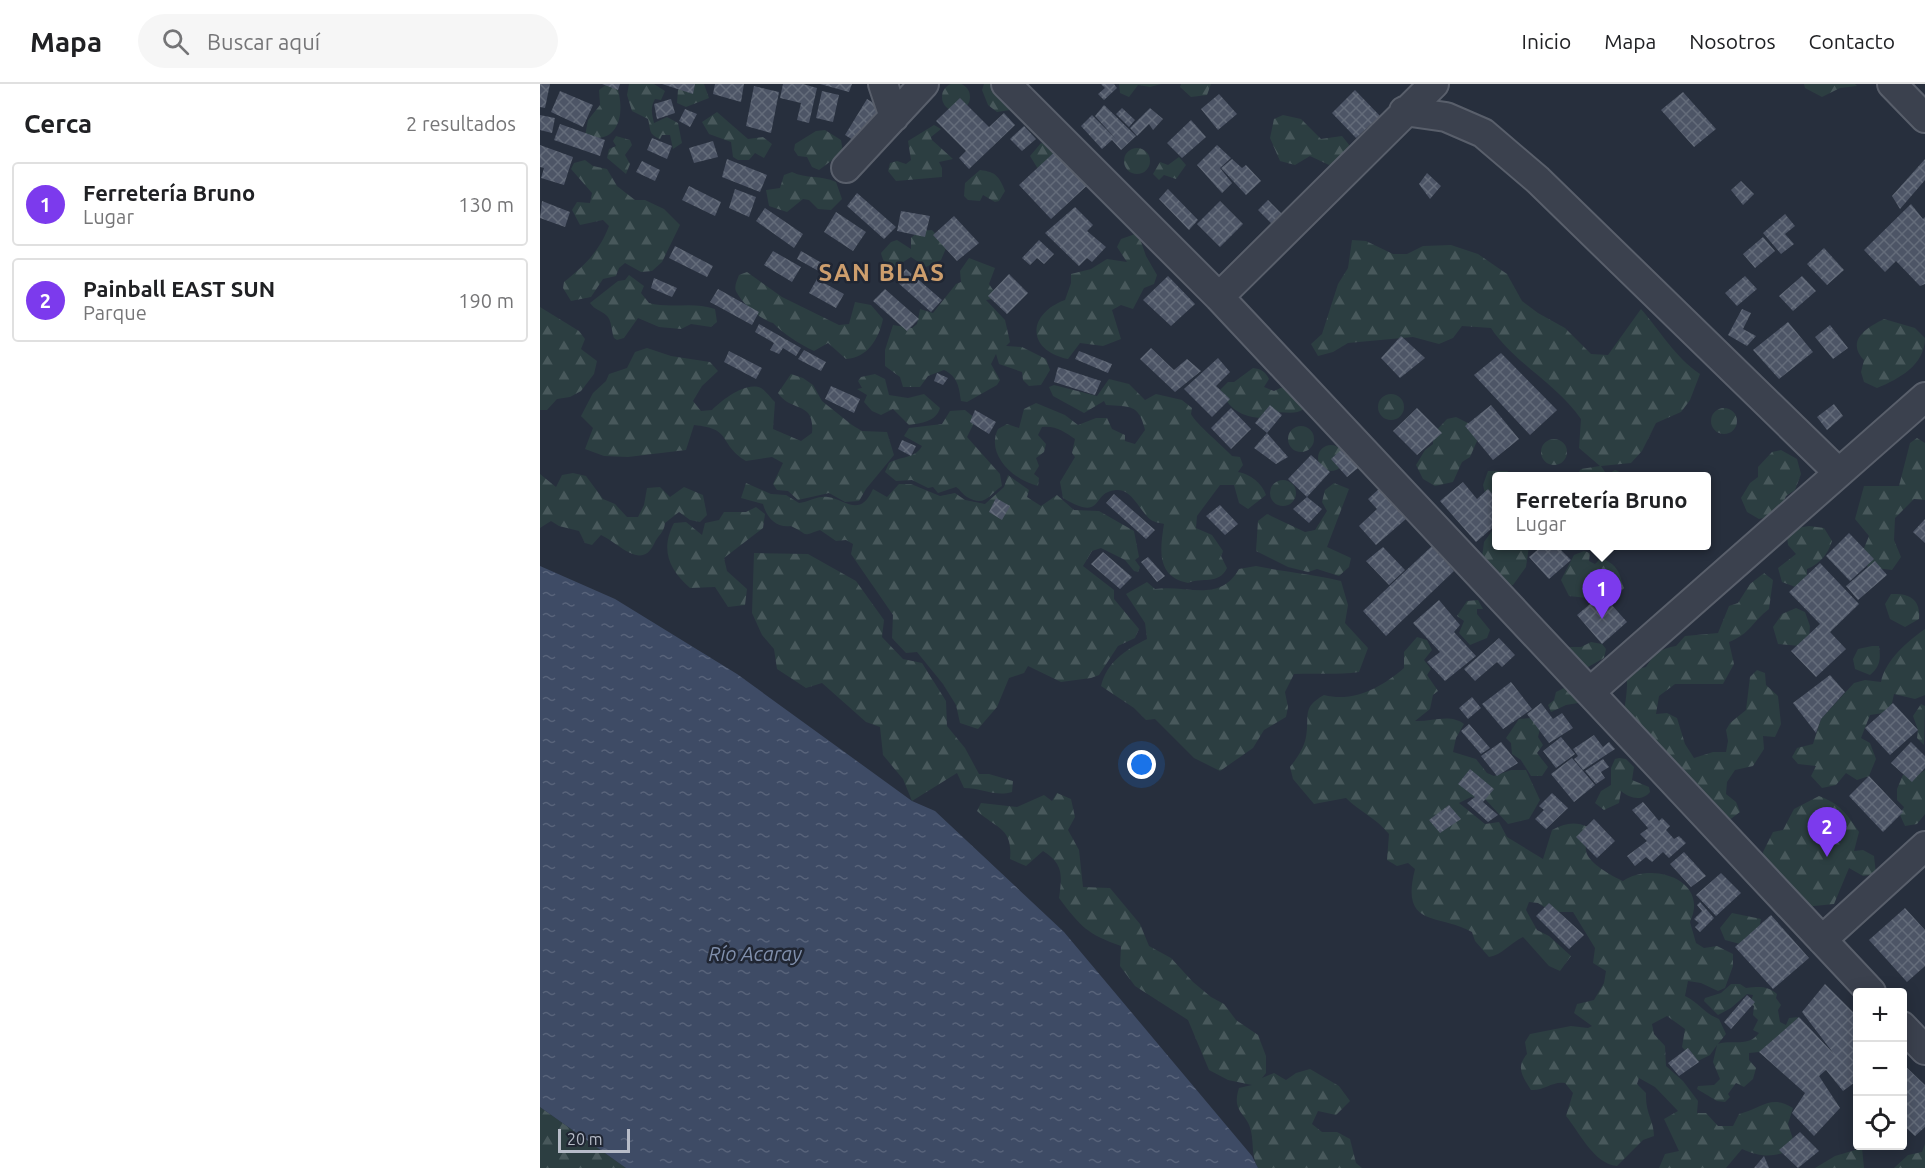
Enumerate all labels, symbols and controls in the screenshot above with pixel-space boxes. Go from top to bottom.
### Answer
search box [138,14,558,68]
icon: search [159,25,192,58]
text: Mapa [30,26,102,57]
text: Buscar aquí [207,29,320,54]
text: Inicio [1522,29,1571,53]
text: Mapa [1604,29,1656,53]
text: Nosotros [1689,29,1776,53]
text: Contacto [1809,29,1895,53]
text: Cerca [24,109,92,138]
text: 2 resultados [406,112,516,135]
text: Ferretería Bruno [83,180,255,205]
text: 1 [40,193,51,216]
text: 130 m [458,193,514,216]
text: Lugar [83,205,134,228]
district label: SAN BLAS [819,259,945,286]
text: Painball EAST SUN [83,276,275,301]
text: 2 [40,289,51,312]
text: 190 m [458,289,514,312]
text: Parque [83,301,147,324]
popup [1492,472,1711,550]
text: Ferretería Bruno [1515,487,1688,512]
text: Lugar [1515,512,1566,535]
pin: 1 [1582,570,1622,619]
your location [1127,750,1156,779]
pin: 2 [1808,808,1846,857]
water label: Río Acaray [708,942,802,965]
map controls [1853,988,1907,1150]
button: + [1853,988,1907,1042]
button: − [1853,1042,1907,1096]
button: locate [1853,1096,1907,1150]
scale bar [558,1126,630,1154]
text: 20 m [567,1130,603,1148]

